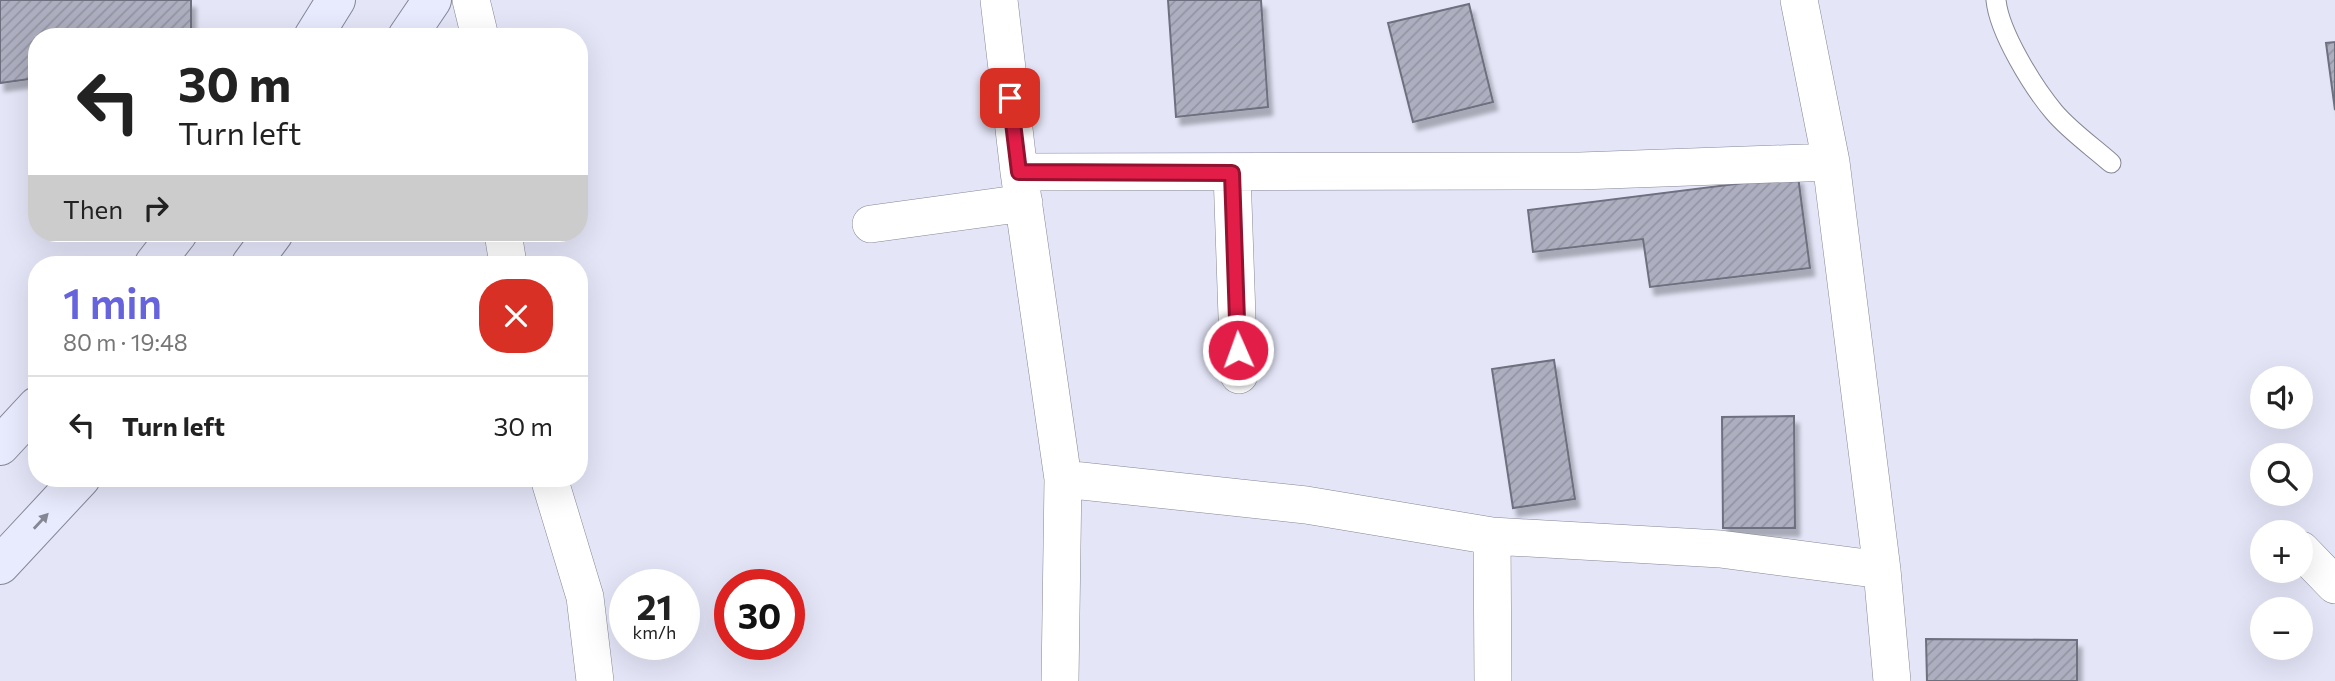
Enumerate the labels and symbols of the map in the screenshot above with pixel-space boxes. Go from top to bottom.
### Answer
pin [980,68,1040,128]
position arrow [1201,313,1275,387]
one-way arrow [32,513,48,530]
speed limit sign: 30 [714,569,805,660]

